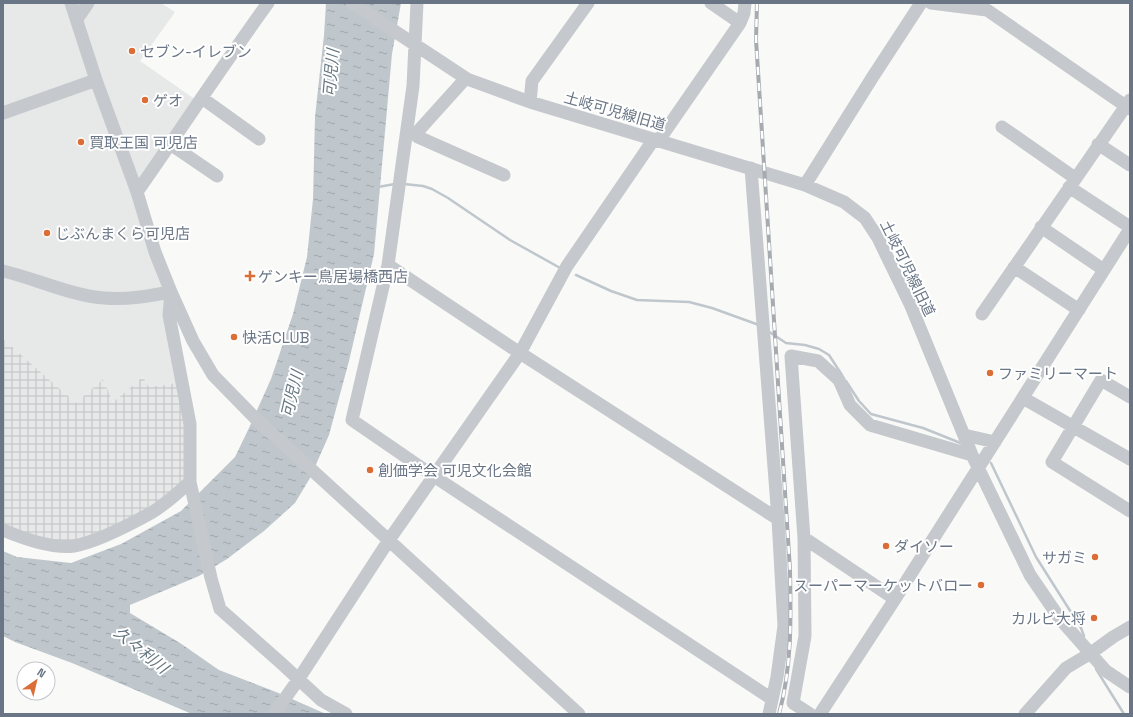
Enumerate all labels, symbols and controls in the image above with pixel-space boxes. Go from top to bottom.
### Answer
place label: セブン-イレブン [140,42,252,61]
marker: セブン-イレブン [127,46,137,56]
water label: 可児川 [318,46,344,98]
street label: 土岐可児線旧道 [562,87,668,135]
place label: ゲオ [153,91,183,110]
marker: ゲオ [140,95,150,105]
place label: 買取王国 可児店 [89,133,198,152]
marker: 買取王国 可児店 [76,137,86,147]
street label: 土岐可児線旧道 [876,217,940,319]
place label: じぶんまくら可児店 [55,224,190,243]
marker: じぶんまくら可児店 [42,228,52,238]
place label: ゲンキー鳥居場橋西店 [258,267,408,286]
marker: ゲンキー鳥居場橋西店 [245,271,255,281]
place label: 快活CLUB [242,328,310,347]
marker: 快活CLUB [229,332,239,342]
place label: ファミリーマート [998,364,1118,383]
water label: 可児川 [276,366,308,420]
marker: ファミリーマート [985,368,995,378]
place label: 創価学会 可児文化会館 [378,461,532,480]
marker: 創価学会 可児文化会館 [365,465,375,475]
place label: ダイソー [894,537,954,556]
marker: ダイソー [881,541,891,551]
place label: サガミ [1042,548,1087,567]
marker: サガミ [1090,552,1100,562]
place label: スーパーマーケットバロー [793,576,973,595]
marker: スーパーマーケットバロー [976,580,986,590]
place label: カルビ大将 [1011,609,1086,628]
marker: カルビ大将 [1089,613,1099,623]
water label: 久々利川 [110,622,174,680]
north arrow [16,661,56,701]
text: N [35,665,49,681]

